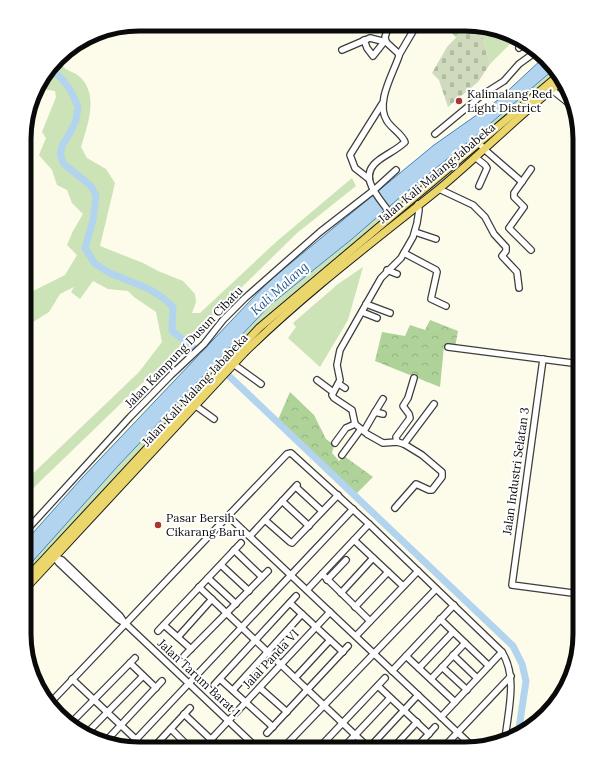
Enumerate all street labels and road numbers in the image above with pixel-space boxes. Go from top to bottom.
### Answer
street label: Jalan Kali Malang Jababeka [374,119,498,227]
street label: Jalan Kampung Dusun Cibatu [121,283,246,411]
street label: Jalan Kali Malang Jababeka [138,330,251,450]
street label: Jalan Industri Selatan 3 [499,406,532,537]
street label: Jalal Panda VI [239,626,302,692]
street label: Jalan Tarum Barat 1 [154,635,244,720]

